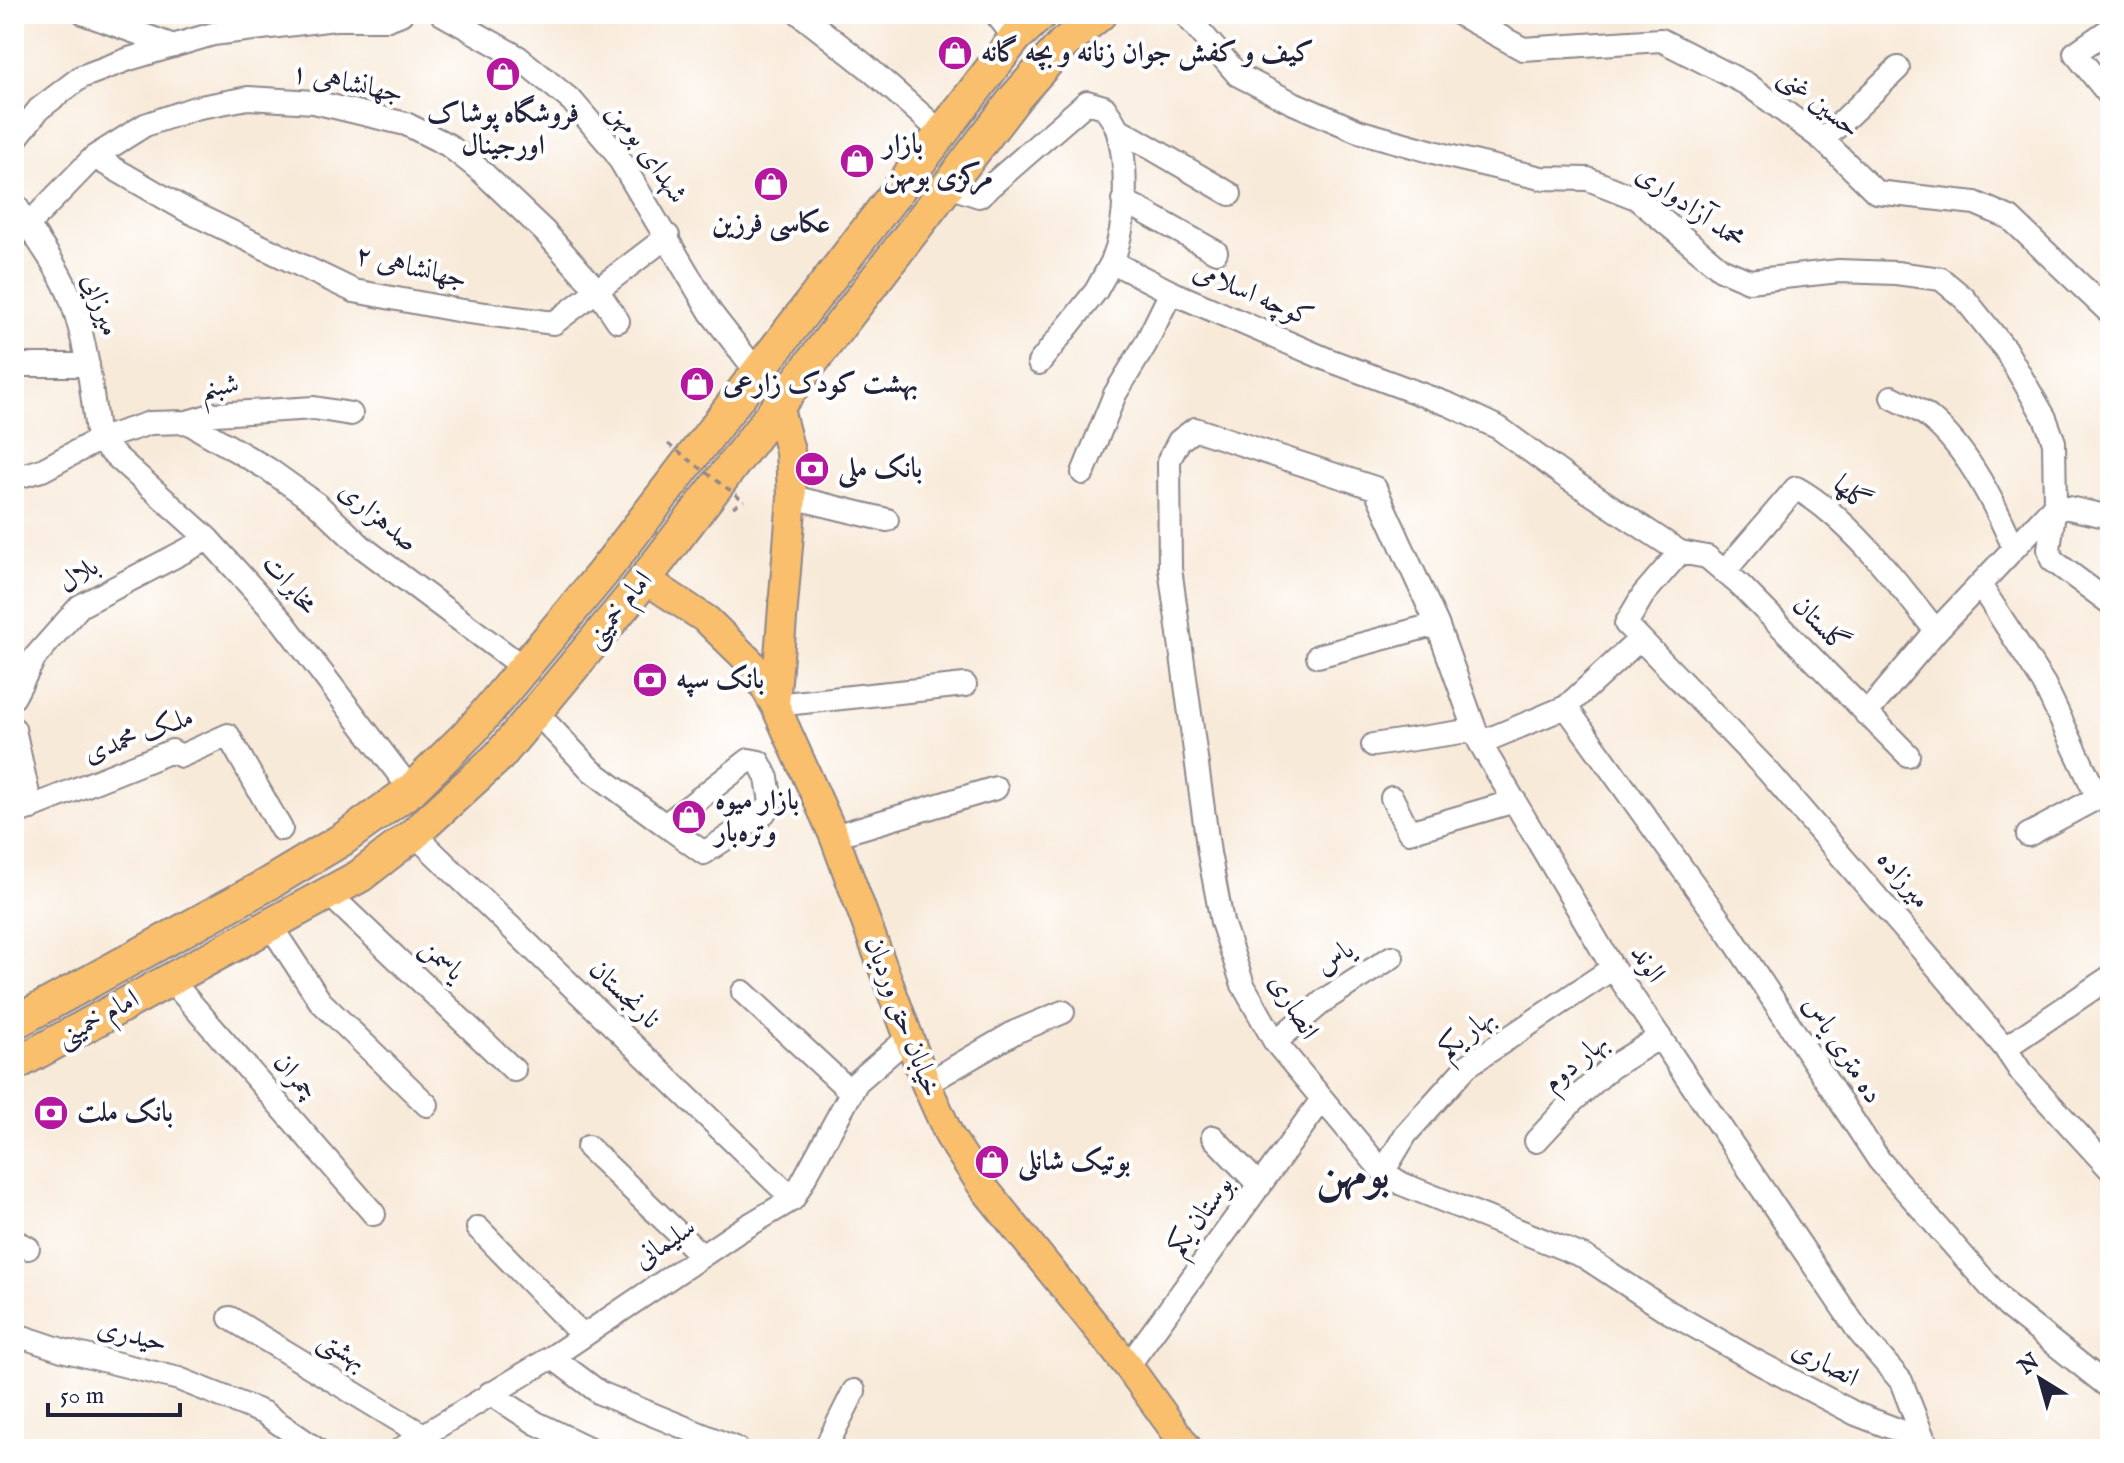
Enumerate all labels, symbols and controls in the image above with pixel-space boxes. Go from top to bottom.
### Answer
shop icon: کیف و کفش جوان زنانه و بچه گانه [936,34,974,72]
place label: کیف و کفش جوان زنانه و بچه گانه [981,34,1314,71]
shop icon: فروشگاه پوشاک اورجینال [484,55,522,93]
street label: جهانشاهی ۱ [288,56,406,112]
street label: حسین غنی [1770,59,1867,147]
place label: فروشگاه پوشاک اورجینال [427,94,579,164]
street label: شهدای بومهن [599,95,695,211]
place label: بازار مرکزی بومهن [880,128,993,196]
shop icon: بازار مرکزی بومهن [838,142,876,180]
street label: محمد آزادواری [1629,156,1752,257]
shop icon: عکاسی فرزین [752,165,790,203]
place label: عکاسی فرزین [712,207,830,242]
street label: جهانشاهی ۲ [352,238,470,298]
street label: کوچه اسلامی [1188,254,1318,336]
street label: میرزایی [73,269,127,341]
shop icon: بهشت کودک زارعی [678,365,716,403]
street label: شبنم [199,367,243,415]
place label: بهشت کودک زارعی [722,367,918,402]
bank icon: بانک ملی [793,450,831,488]
place label: بانک ملی [837,452,922,489]
street label: گلها [1825,467,1878,520]
street label: صدهزاری [331,473,425,561]
street label: مخابرات [253,548,325,622]
street label: بلال [52,550,106,602]
street label: امام خمینی [577,564,665,659]
street label: گلستان [1784,588,1857,661]
bank icon: بانک سپه [631,661,669,699]
place label: بانک سپه [676,663,764,698]
street label: ملک محمدی [79,700,199,772]
place label: بازار میوه وتره‌بار [712,784,799,851]
shop icon: بازار میوه وتره‌بار [670,798,708,836]
street label: میرزاده [1868,843,1938,917]
street label: یاسمن [412,931,473,991]
street label: خیابان حق وردیان [855,932,949,1102]
street label: یاس [1309,932,1363,983]
street label: الوند [1622,938,1672,990]
street label: نارنجستان [581,953,667,1037]
street label: انصاری [1260,968,1326,1046]
street label: امام خمینی [50,982,148,1060]
street label: ده متری یاس [1794,989,1890,1111]
street label: بهار یکم [1431,1001,1507,1073]
street label: بهار دوم [1536,1025,1619,1104]
street label: چمران [265,1046,325,1108]
bank icon: بانک ملت [32,1094,70,1132]
place label: بانک ملت [77,1096,173,1131]
shop icon: بوتیک شانلی [973,1143,1011,1181]
place label: بوتیک شانلی [1017,1145,1131,1182]
district label: بومهن [1316,1147,1390,1203]
street label: بوستان یکم [1160,1169,1248,1267]
street label: سلیمانی [627,1210,703,1278]
street label: حیدری [93,1310,171,1362]
street label: بهشتی [311,1323,373,1380]
street label: انصاری [1786,1332,1864,1396]
north arrow [2000,1339,2080,1419]
text: N [2012,1348,2045,1382]
scale bar [48,1367,180,1417]
text: 50 m [60,1381,104,1412]

